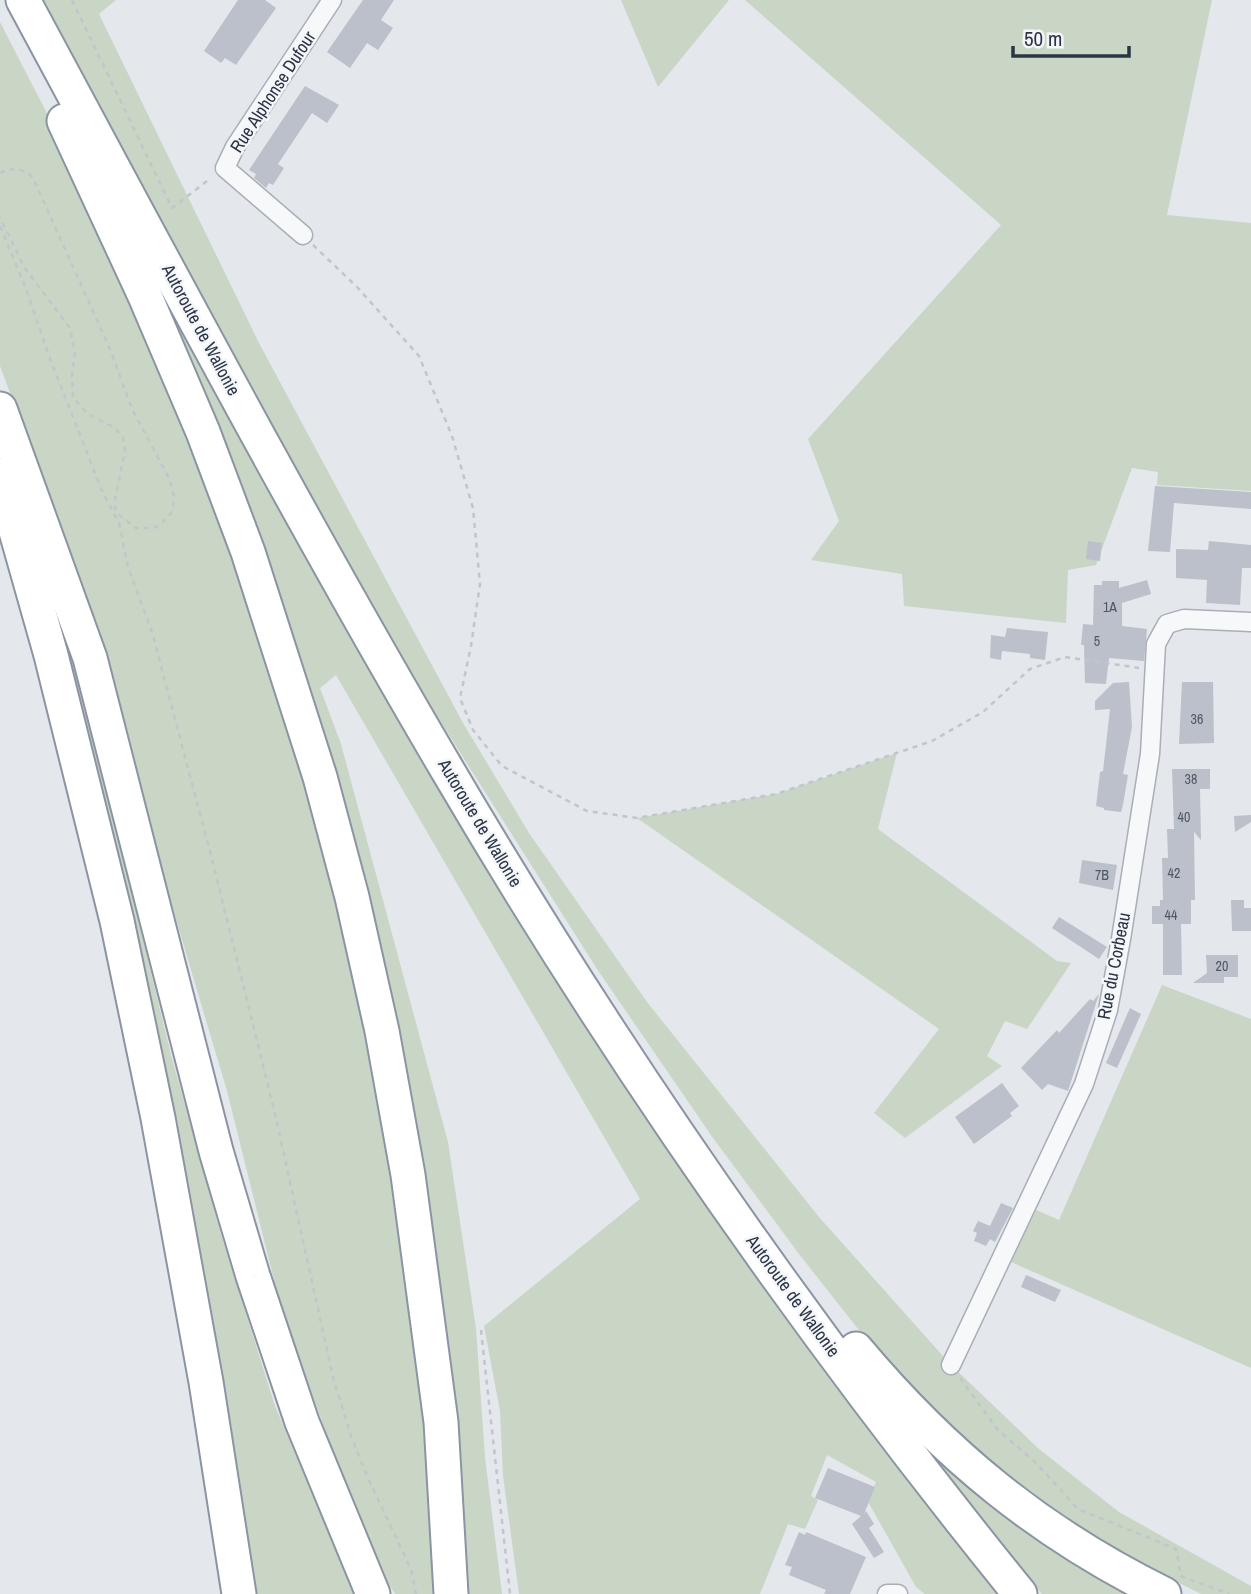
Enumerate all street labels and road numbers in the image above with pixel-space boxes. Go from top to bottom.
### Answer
street label: Rue Alphonse Dufour [224,26,321,157]
street label: Autoroute de Wallonie [156,259,247,400]
street label: Autoroute de Wallonie [432,753,529,892]
street label: Rue du Corbeau [1091,910,1136,1021]
street label: Autoroute de Wallonie [740,1229,846,1362]

